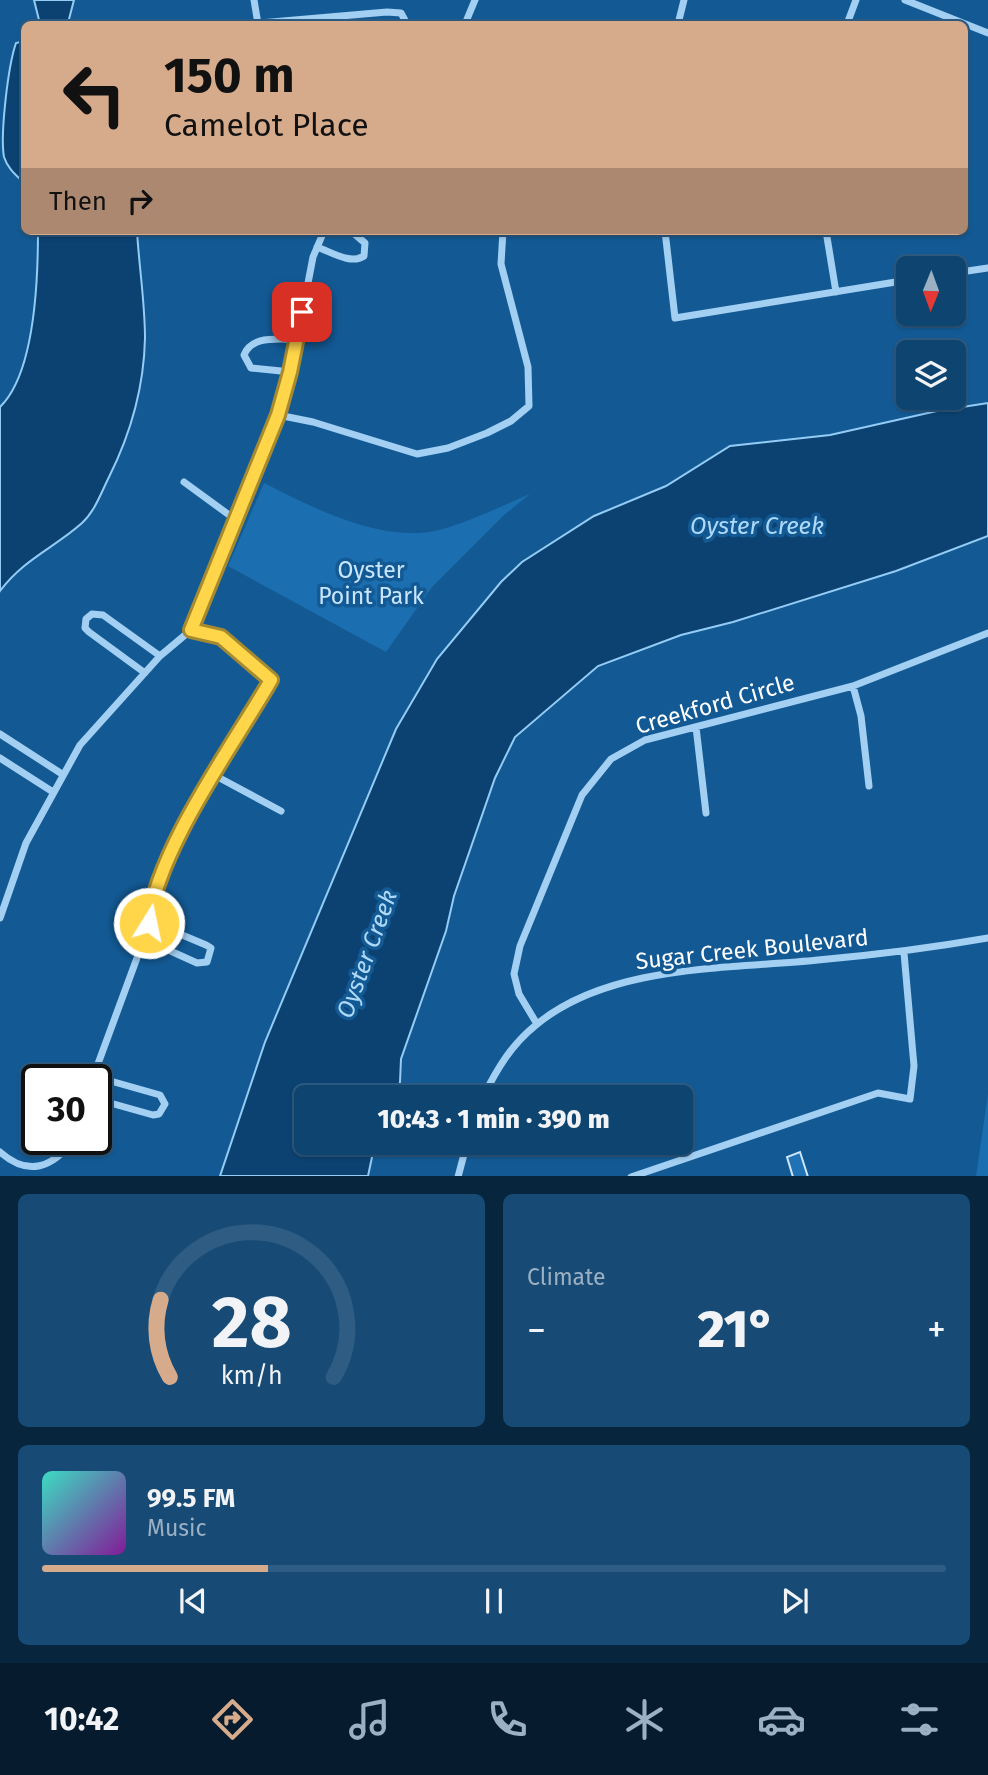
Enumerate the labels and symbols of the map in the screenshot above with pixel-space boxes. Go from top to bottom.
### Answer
north arrow [896,256,966,326]
pin [272,282,332,342]
water label: Oyster Creek [690,512,824,540]
park label: Oyster Point Park [318,556,424,610]
street label: Creekford Circle [632,668,798,740]
position arrow [112,886,186,960]
water label: Oyster Creek [331,886,403,1022]
street label: Sugar Creek Boulevard [634,923,870,975]
speed limit sign: 30 [21,1064,112,1155]

